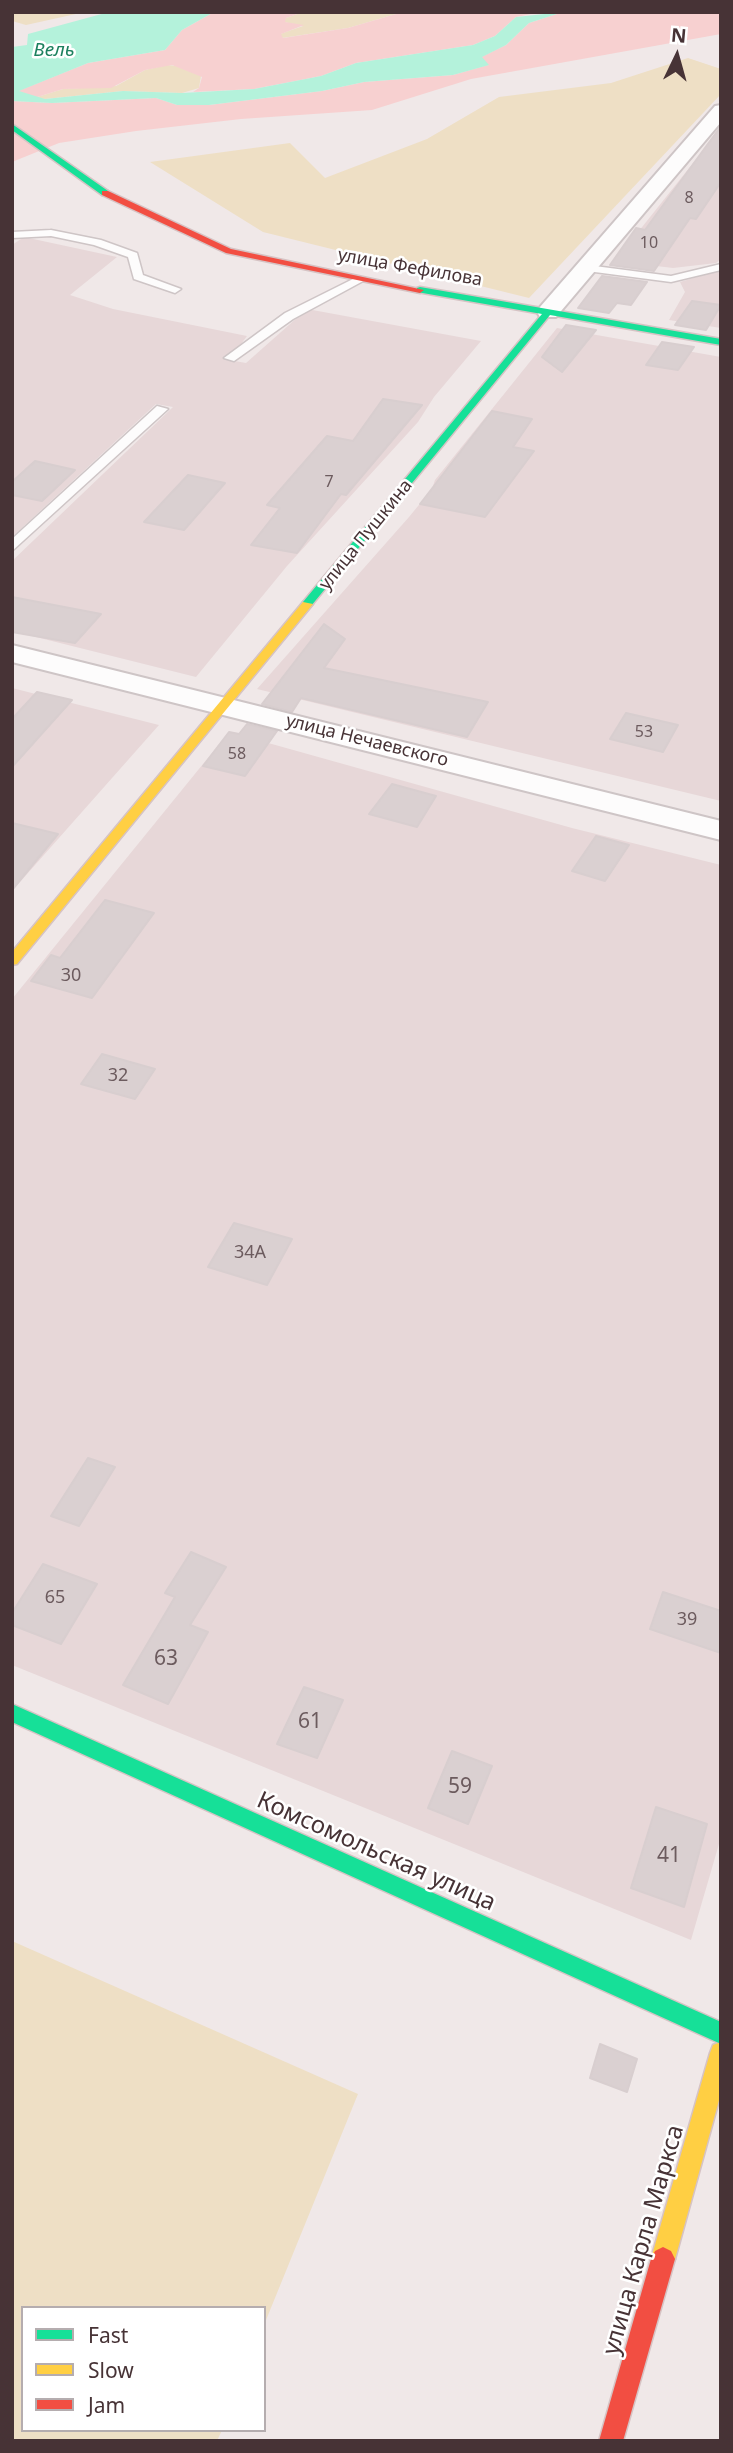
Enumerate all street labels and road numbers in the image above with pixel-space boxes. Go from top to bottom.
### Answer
street label: улица Фефилова [336,245,484,291]
street label: улица Пушкина [315,475,417,595]
street label: улица Нечаевского [284,710,450,772]
street label: Комсомольская улица [252,1786,500,1918]
street label: улица Карла Маркса [597,2122,691,2358]

